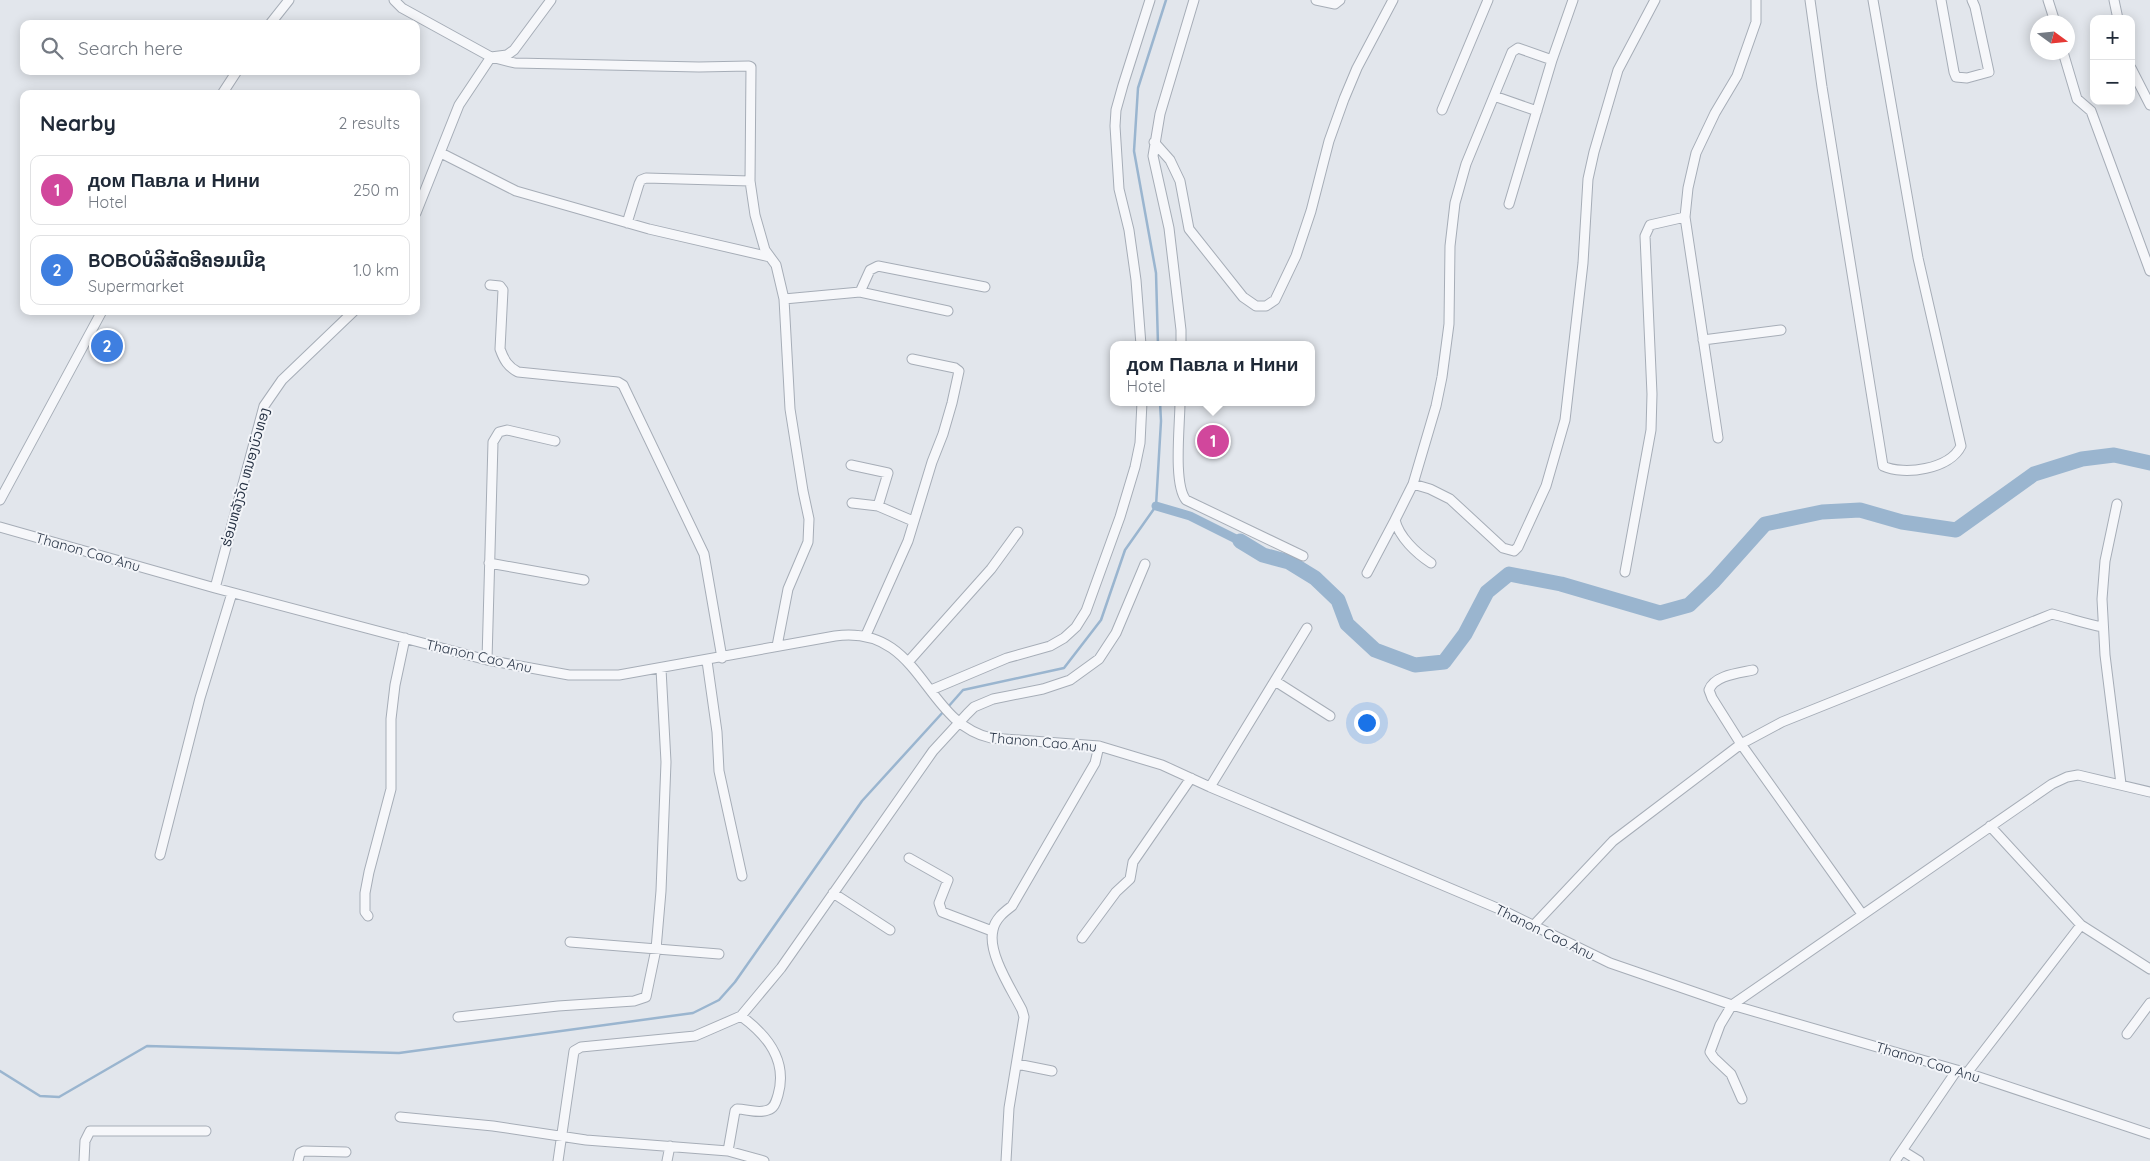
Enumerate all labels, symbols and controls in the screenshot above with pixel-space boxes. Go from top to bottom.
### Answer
north arrow [2030,15,2075,60]
map controls [2090,15,2135,105]
button: + [2090,15,2135,60]
search box [20,20,420,75]
icon: search [38,34,66,62]
text: Search here [78,36,183,60]
button: − [2090,60,2135,105]
text: Nearby [40,110,116,136]
text: 2 results [338,113,400,133]
text: дом Павла и Нини [88,168,260,192]
text: 1 [54,180,60,200]
text: 250 m [353,180,399,200]
text: Hotel [88,192,127,212]
text: BOBOບໍລິສັດອີຄອມເມີຊ [88,248,266,272]
text: 2 [52,260,62,280]
text: 1.0 km [353,260,399,280]
text: Supermarket [88,276,184,296]
pin: 2 [91,327,123,365]
popup [1110,341,1315,406]
text: дом Павла и Нини [1127,352,1298,376]
text: Hotel [1127,376,1166,396]
street label: ຮ່ອມຫລັງວັດ ຫນອງບົວທອງ [216,405,274,549]
pin: 1 [1197,422,1229,460]
street label: Thanon Cao Anu [33,528,143,576]
street label: Thanon Cao Anu [424,635,534,677]
your location [1354,710,1380,736]
street label: Thanon Cao Anu [988,728,1098,756]
street label: Thanon Cao Anu [1492,900,1598,964]
street label: Thanon Cao Anu [1874,1038,1982,1086]

